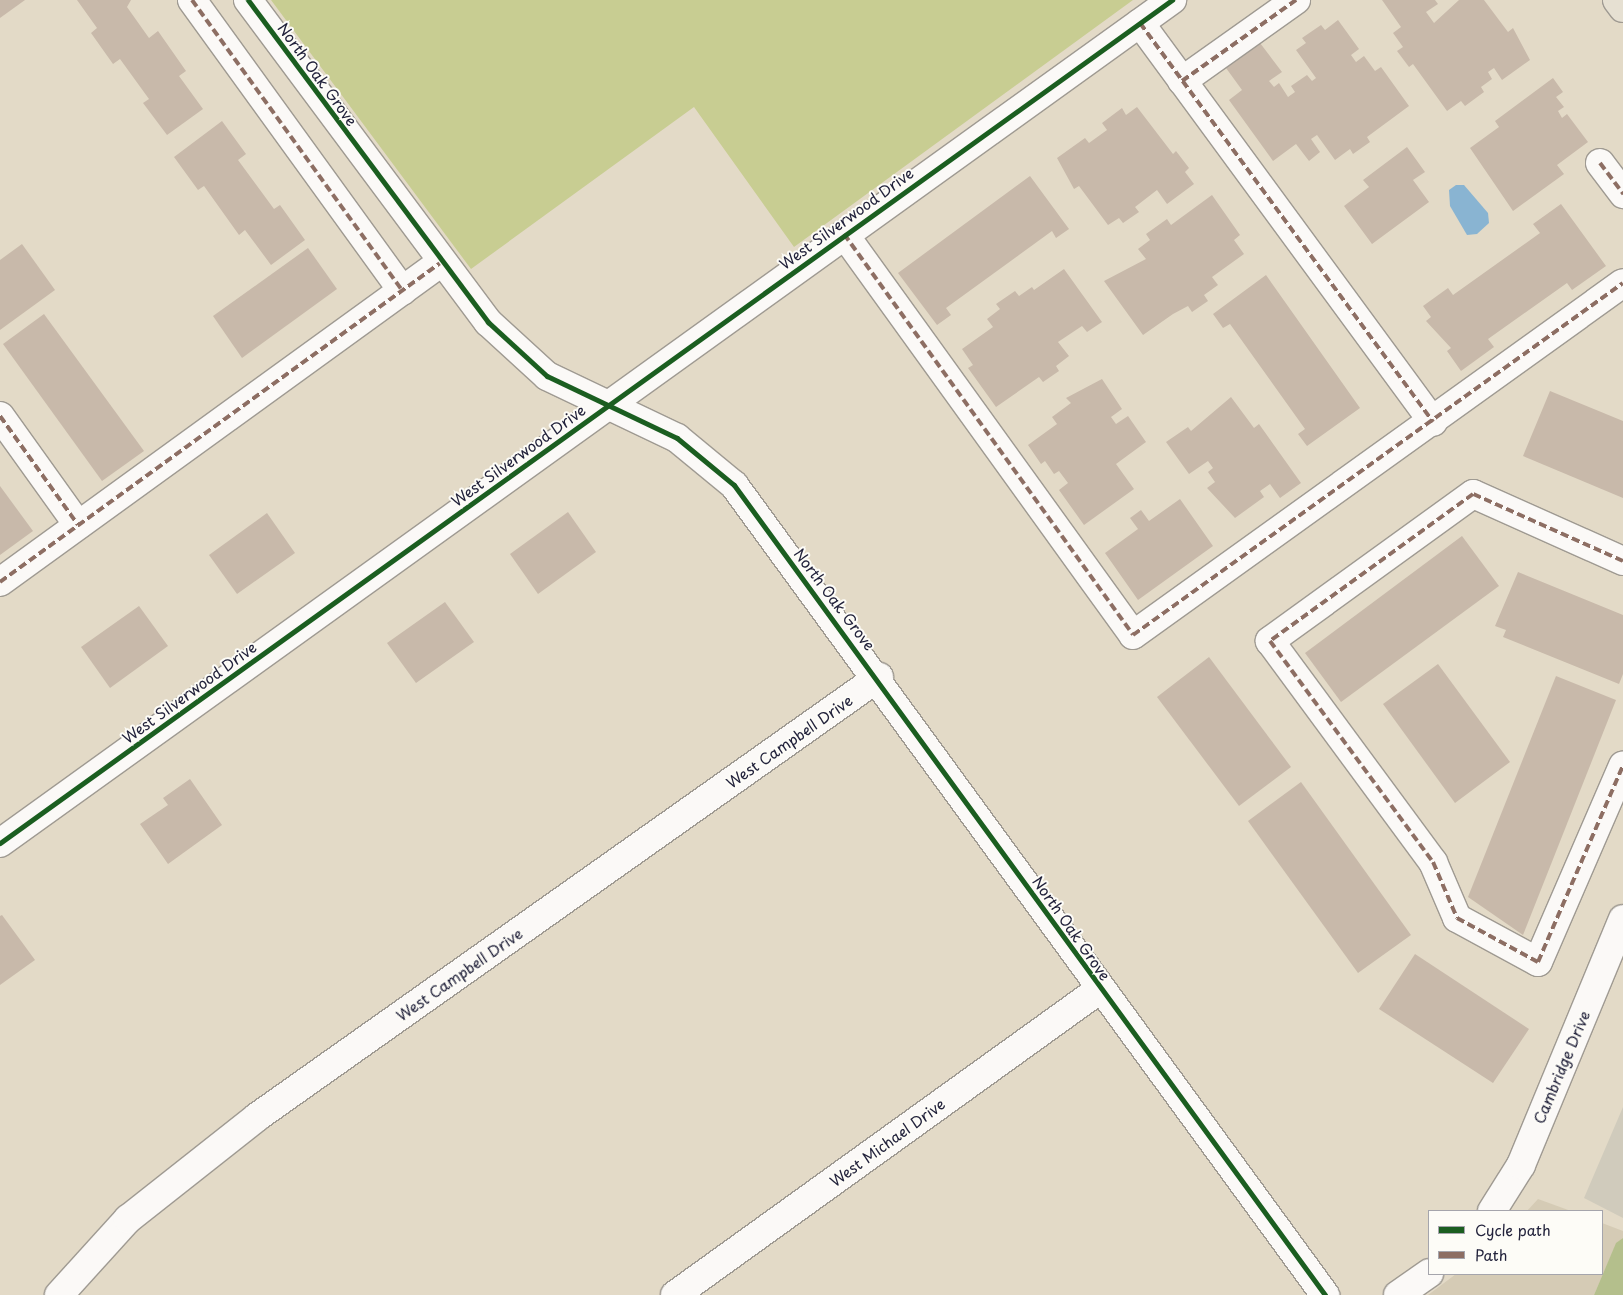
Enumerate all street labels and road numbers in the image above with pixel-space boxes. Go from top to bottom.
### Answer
street label: North Oak Grove [274,18,362,130]
street label: West Silverwood Drive [776,163,916,273]
street label: West Silverwood Drive [448,400,588,510]
street label: North Oak Grove [790,543,880,655]
street label: West Silverwood Drive [119,637,259,747]
street label: West Campbell Drive [722,690,856,792]
street label: North Oak Grove [1029,871,1115,985]
street label: West Campbell Drive [392,923,526,1025]
street label: Cambridge Drive [1529,1008,1593,1126]
street label: West Michael Drive [826,1094,948,1190]

